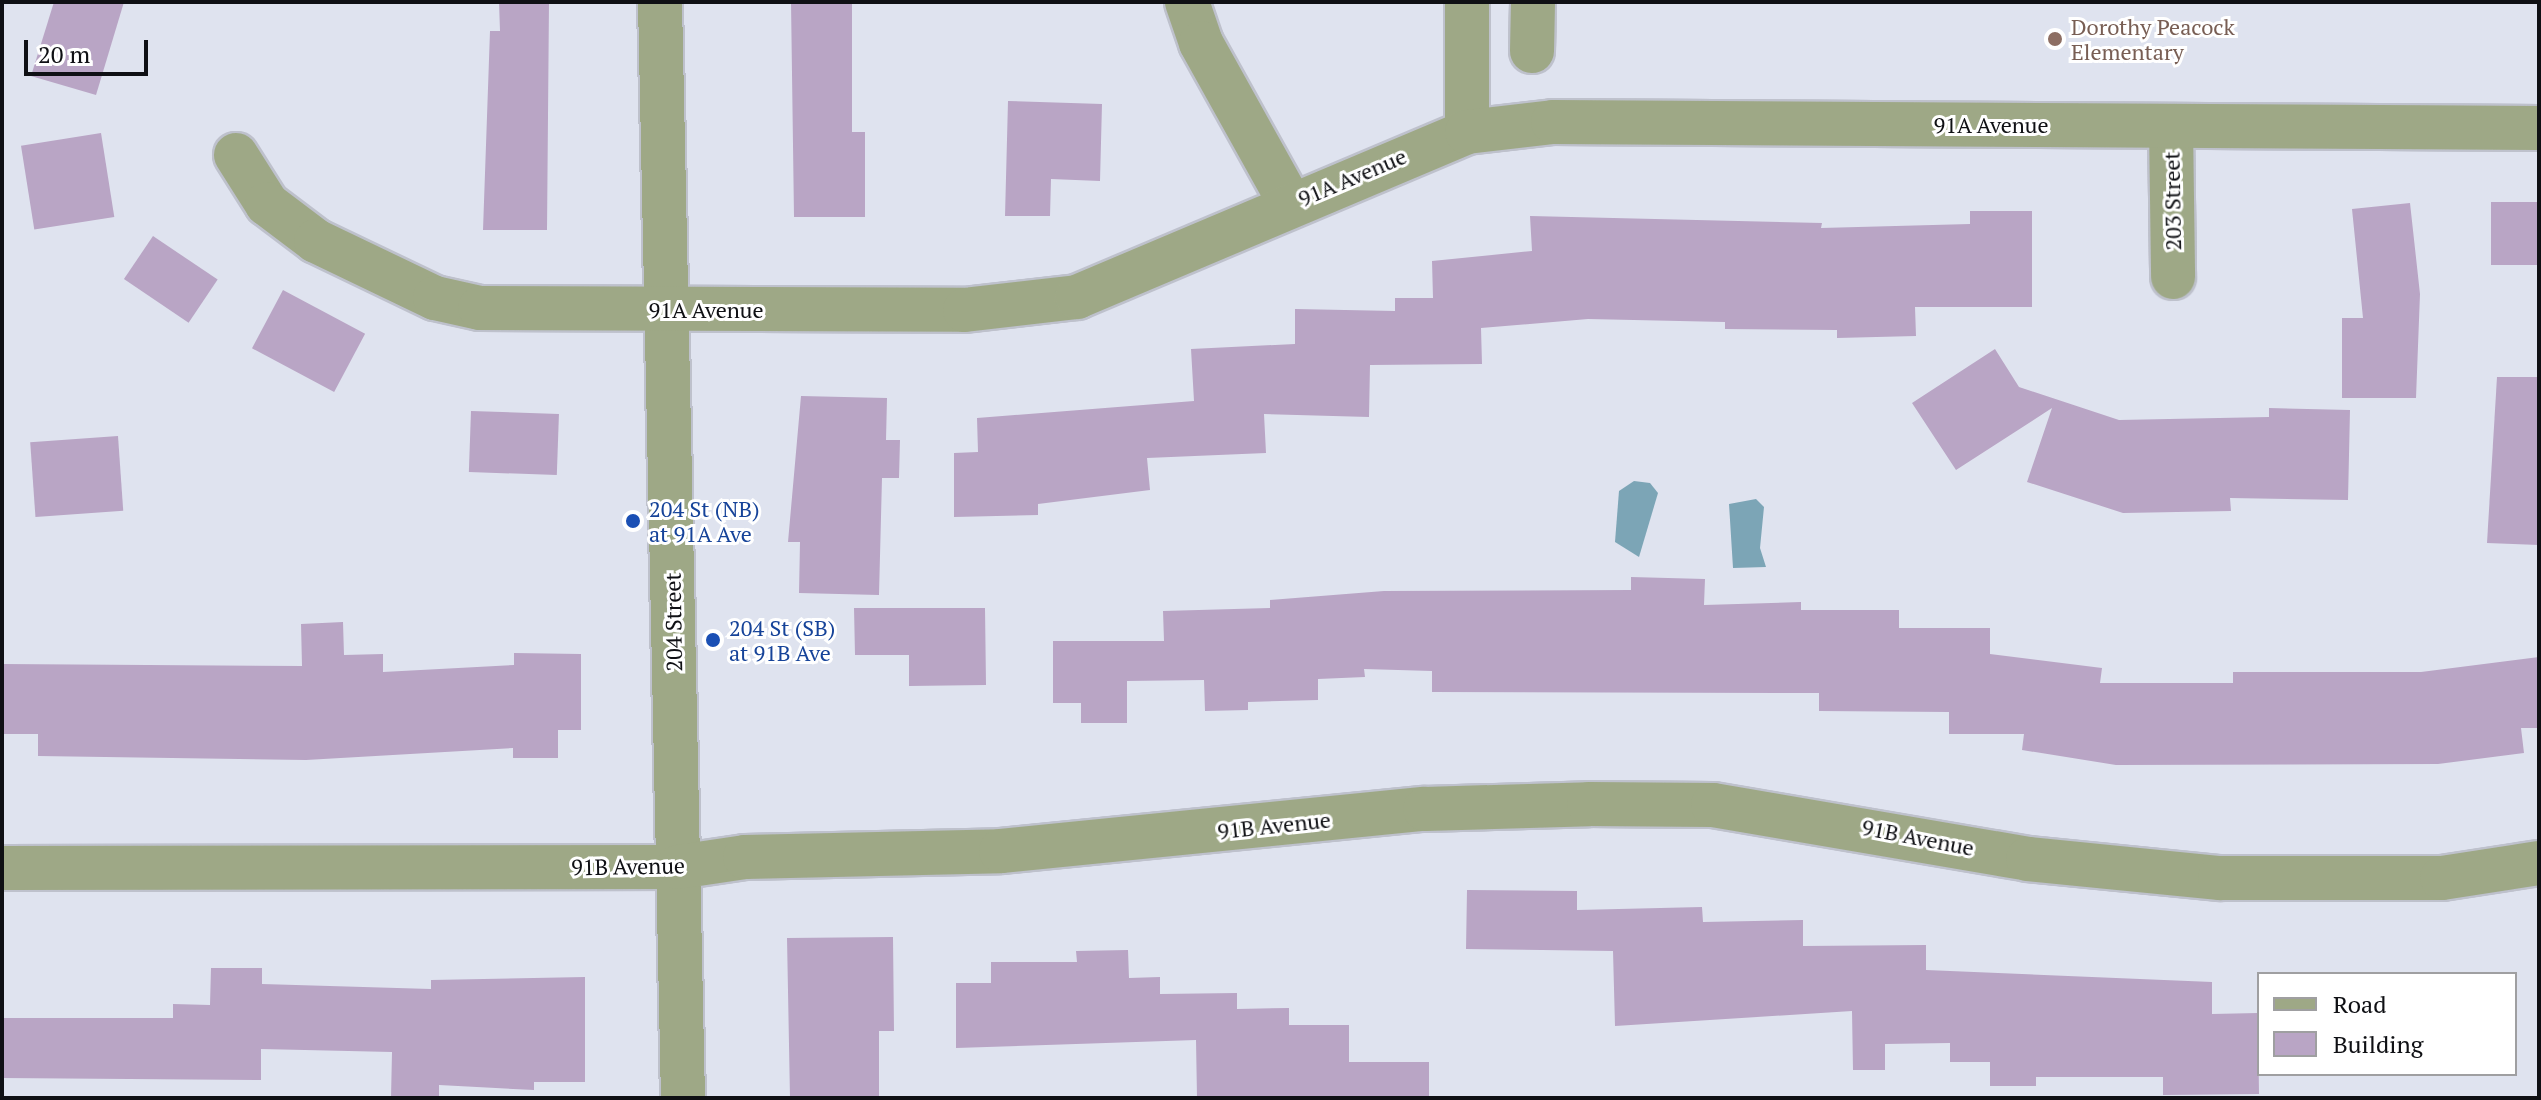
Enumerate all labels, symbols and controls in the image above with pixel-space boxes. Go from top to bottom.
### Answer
place label: Dorothy Peacock Elementary [2071,13,2235,64]
scale bar [28,24,152,74]
marker: Dorothy Peacock Elementary [2046,30,2064,48]
text: 20 m [38,38,90,70]
street label: 91A Avenue [1933,112,2049,138]
street label: 91A Avenue [1294,142,1410,212]
street label: 203 Street [2158,151,2186,251]
street label: 91A Avenue [648,297,764,323]
place label: 204 St (NB) at 91A Ave [649,495,760,546]
marker: 204 St (NB) at 91A Ave [624,512,642,530]
street label: 204 Street [659,572,687,672]
place label: 204 St (SB) at 91B Ave [729,614,835,666]
marker: 204 St (SB) at 91B Ave [704,631,722,649]
street label: 91B Avenue [1216,806,1332,844]
street label: 91B Avenue [1859,813,1977,861]
street label: 91B Avenue [571,852,685,880]
legend [2257,972,2517,1076]
text: Road [2333,988,2387,1020]
text: Building [2333,1028,2423,1060]

